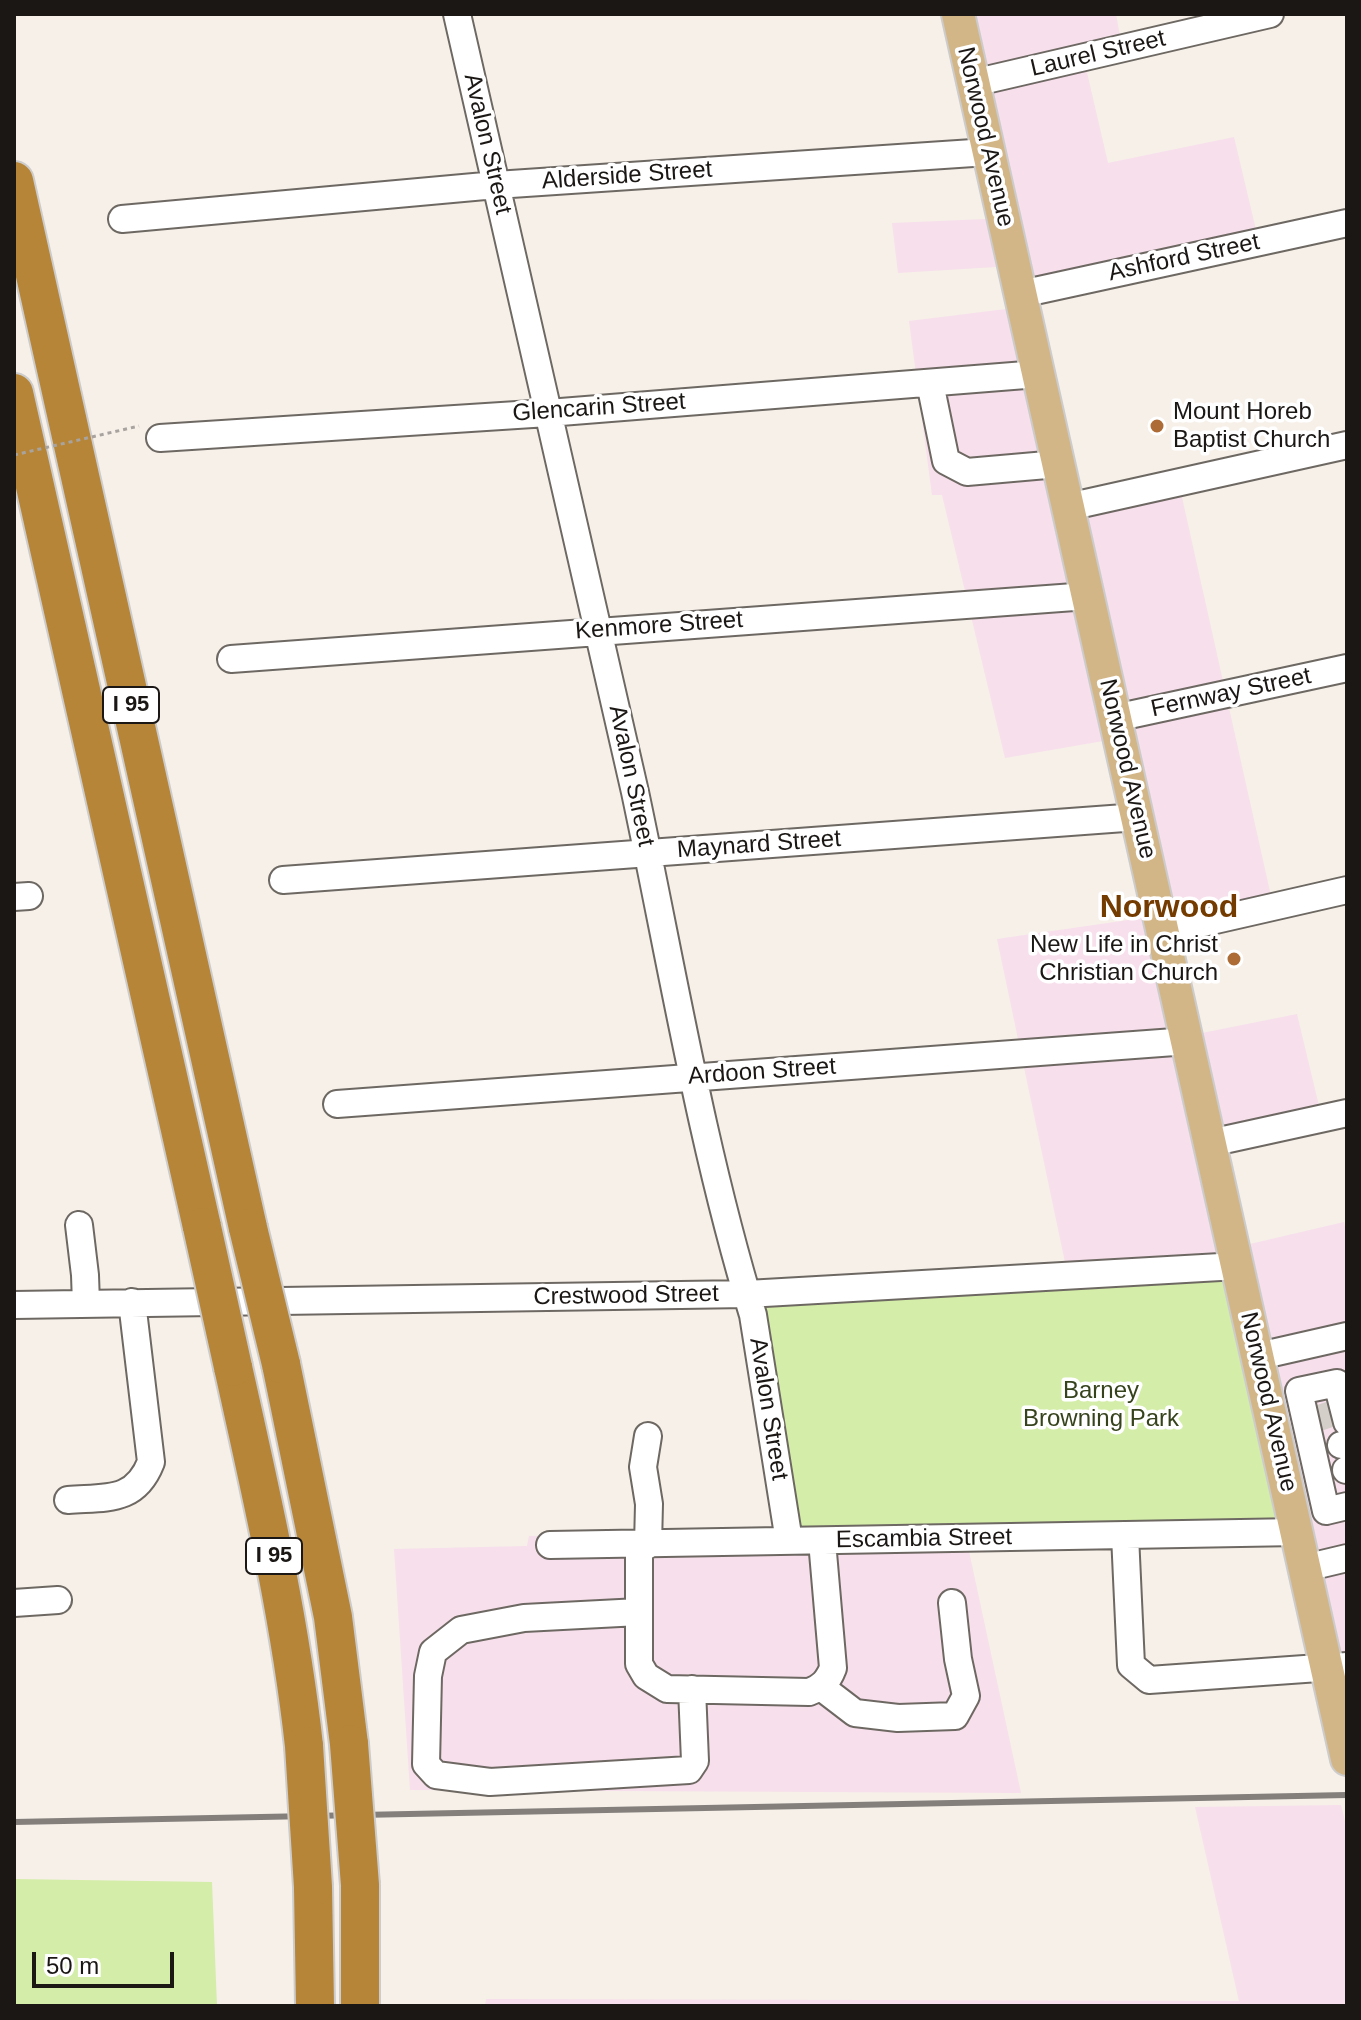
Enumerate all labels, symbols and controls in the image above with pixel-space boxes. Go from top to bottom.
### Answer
street label: Laurel Street [1028,25,1168,83]
street label: Norwood Avenue [950,44,1020,230]
street label: Avalon Street [457,71,517,217]
street label: Alderside Street [541,156,713,196]
street label: Ashford Street [1106,228,1262,288]
street label: Glencarin Street [511,388,687,428]
place label: Mount Horeb Baptist Church [1173,398,1330,454]
marker: Mount Horeb Baptist Church [1148,417,1166,435]
street label: Kenmore Street [574,606,744,646]
street label: Fernway Street [1148,662,1314,724]
street label: Norwood Avenue [1092,676,1162,862]
road number: I 95 [103,687,159,723]
street label: Avalon Street [602,703,660,849]
street label: Maynard Street [676,825,842,865]
district label: Norwood [1100,889,1238,927]
place label: New Life in Christ Christian Church [1030,931,1218,987]
marker: New Life in Christ Christian Church [1225,950,1243,968]
street label: Ardoon Street [687,1052,837,1092]
street label: Crestwood Street [533,1280,719,1312]
street label: Norwood Avenue [1233,1309,1303,1495]
street label: Avalon Street [743,1336,793,1482]
park label: Barney Browning Park [1023,1377,1179,1433]
street label: Escambia Street [836,1523,1012,1555]
road number: I 95 [246,1538,302,1574]
scale bar [36,1936,178,1986]
text: 50 m [46,1952,99,1979]

